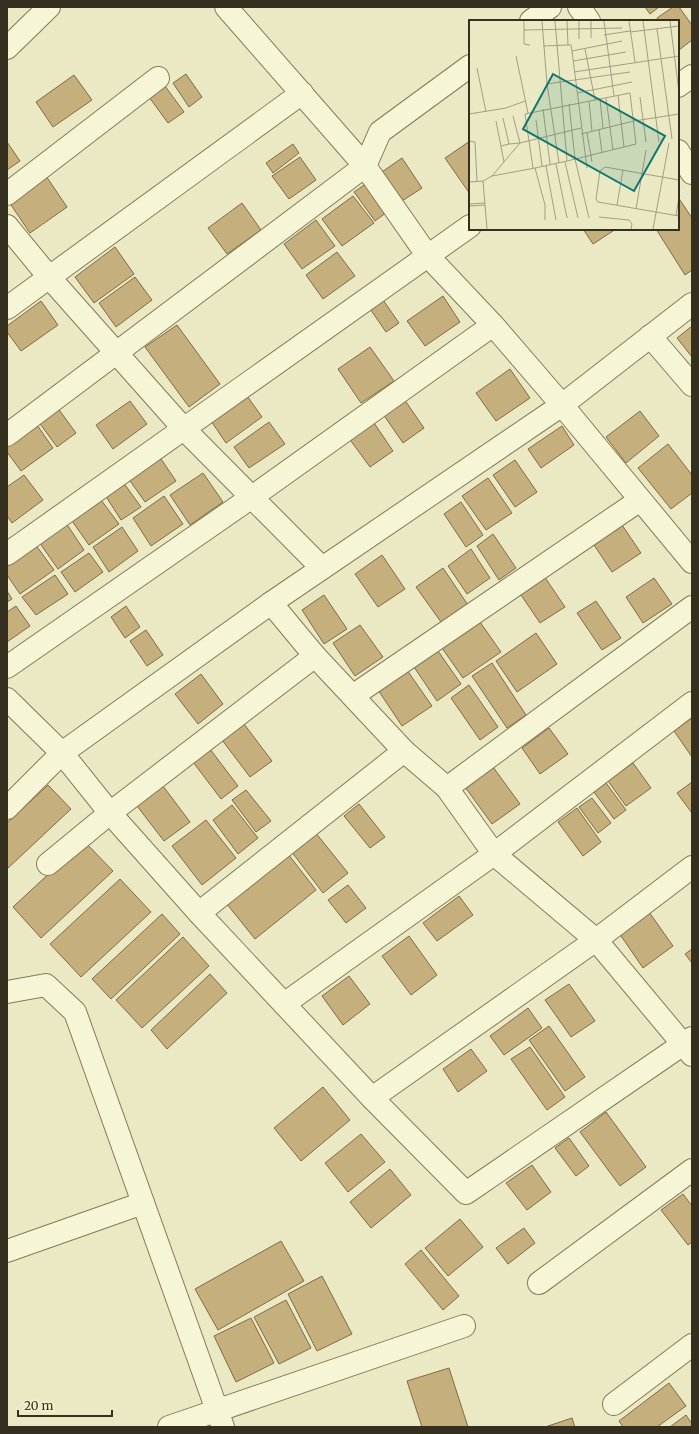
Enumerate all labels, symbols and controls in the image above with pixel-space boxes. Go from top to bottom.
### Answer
inset map [469,20,679,230]
scale bar [18,1392,112,1418]
text: 20 m [24,1398,53,1413]

